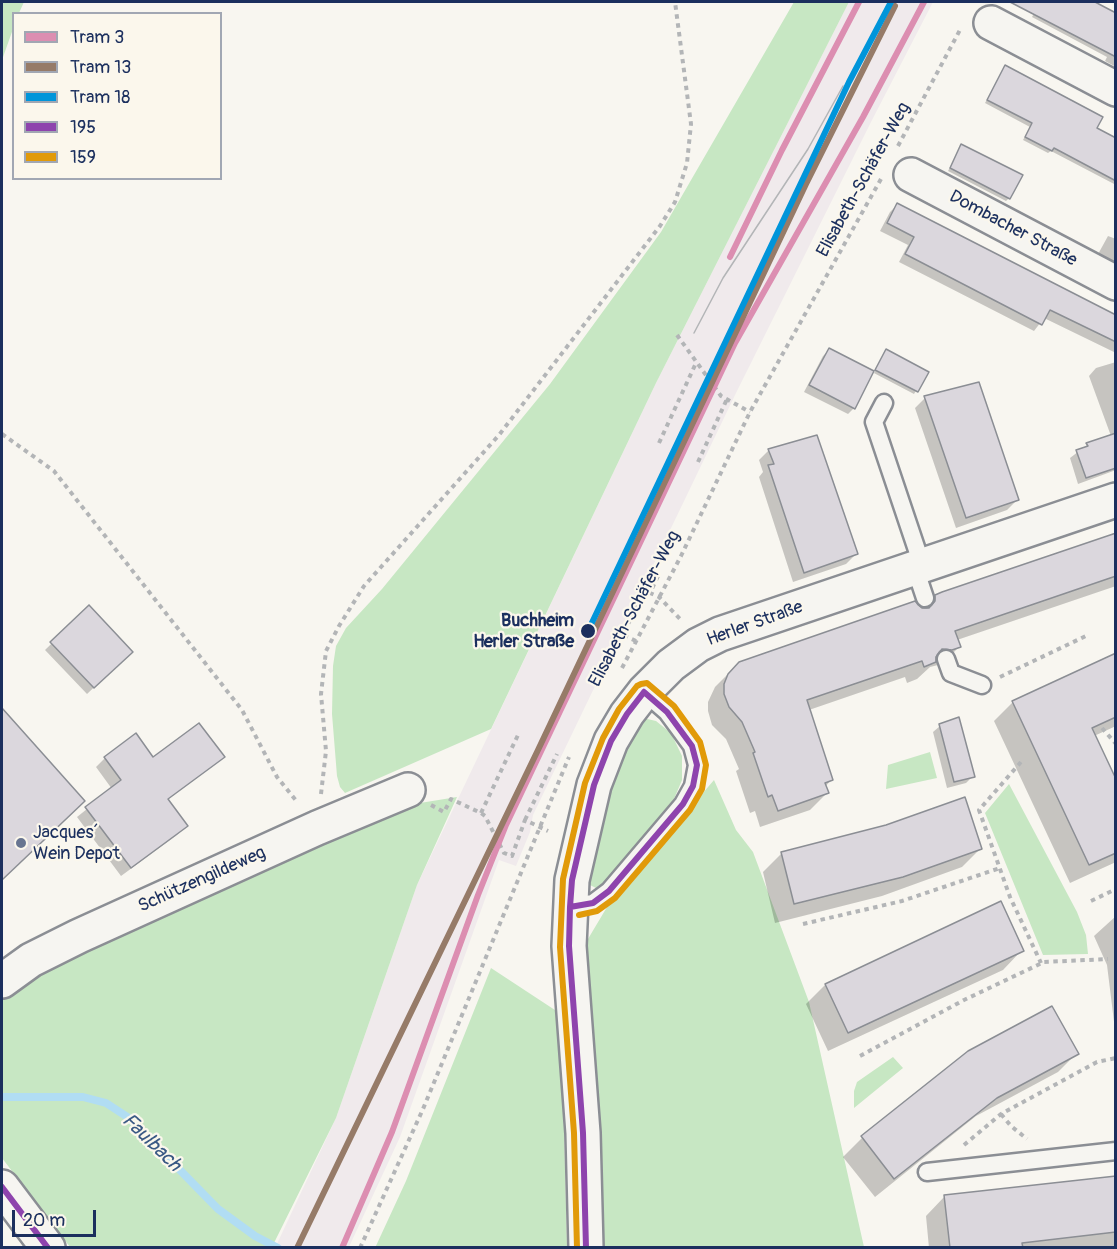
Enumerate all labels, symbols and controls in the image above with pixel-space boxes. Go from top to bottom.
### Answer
legend [12,12,222,180]
text: Tram 3 [70,26,124,49]
text: Tram 13 [70,56,131,79]
text: Tram 18 [70,86,130,109]
street label: Elisabeth-Schäfer-Weg [813,99,915,261]
text: 195 [70,116,96,139]
text: 159 [70,146,96,169]
street label: Dombacher Straße [945,186,1081,272]
street label: Elisabeth-Schäfer-Weg [585,527,685,691]
street label: Herler Straße [704,597,806,651]
place label: Buchheim Herler Straße [473,610,574,652]
marker: Buchheim Herler Straße [579,622,597,640]
place label: Jacques´ Wein Depot [33,822,120,864]
marker: Jacques´ Wein Depot [14,836,28,850]
street label: Schützengildeweg [135,842,269,918]
water label: Faulbach [116,1109,186,1177]
scale bar [15,1198,99,1236]
text: 20 m [23,1209,65,1232]

